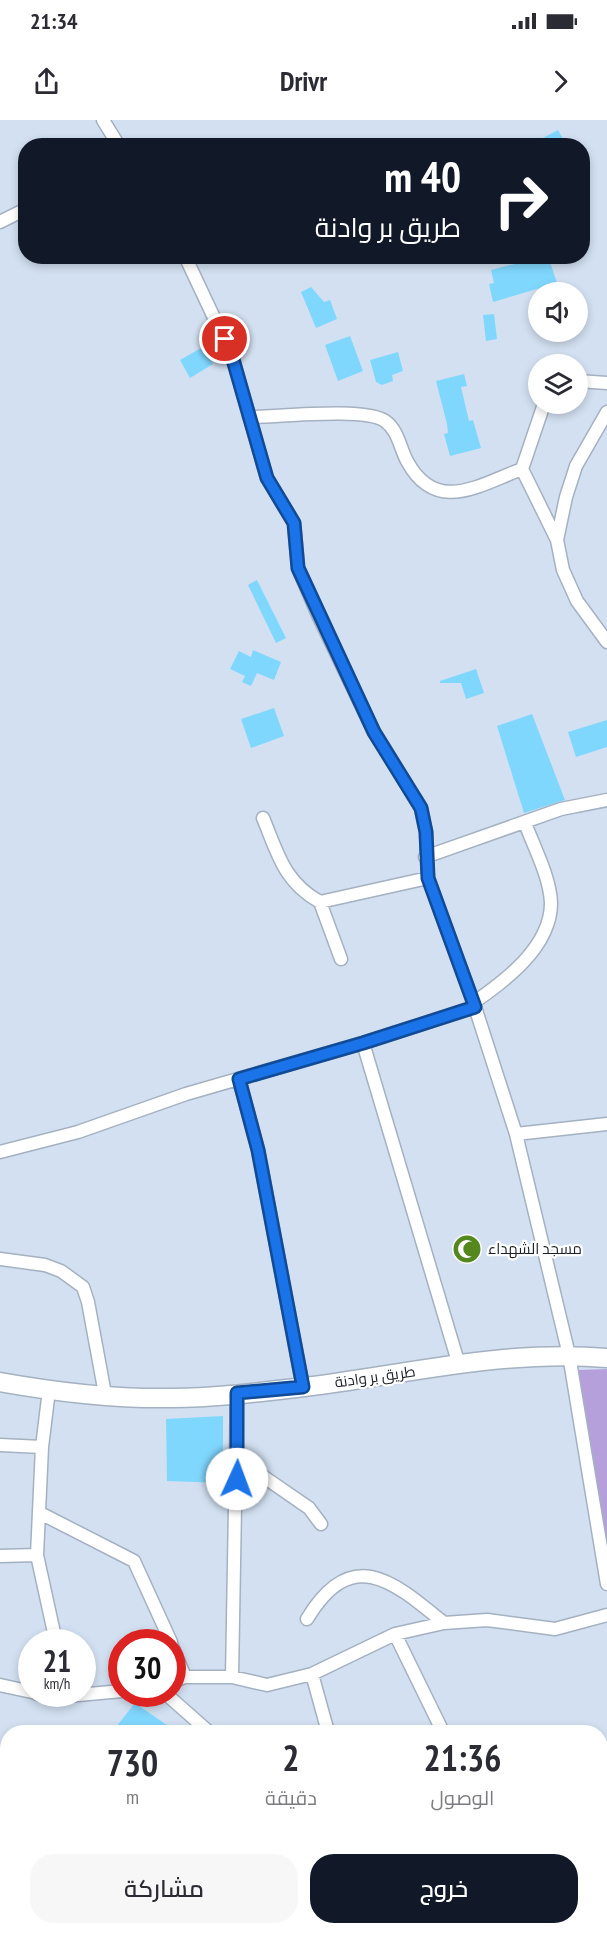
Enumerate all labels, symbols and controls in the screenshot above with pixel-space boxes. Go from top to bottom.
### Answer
text: 21:34 [30,7,78,35]
text: Drivr [280,64,327,98]
icon: share [30,65,63,98]
icon: forward [544,65,577,98]
text: 40 m [384,149,461,204]
icon: right [482,162,560,240]
text: طريق بر وادنة [315,210,461,244]
map controls [528,282,588,414]
button: sound [528,282,588,342]
pin [199,313,250,364]
icon: arrive [208,322,241,355]
button: layers [528,354,588,414]
mosque icon: مسجد الشهداء [451,1233,483,1265]
place label: مسجد الشهداء [488,1239,582,1259]
street label: طريق بر وادنة [333,1361,417,1393]
position arrow [205,1447,269,1511]
speed limit sign: 30 [108,1629,186,1707]
text: 21 [43,1641,71,1680]
text: km/h [44,1674,70,1693]
text: 2 [282,1734,300,1781]
text: 21:36 [424,1734,501,1781]
text: 730 [107,1739,158,1786]
text: m [126,1784,139,1810]
text: دقيقة [265,1785,317,1811]
text: الوصول [431,1785,494,1811]
button: مشاركة [30,1854,298,1923]
button: خروج [310,1854,578,1923]

